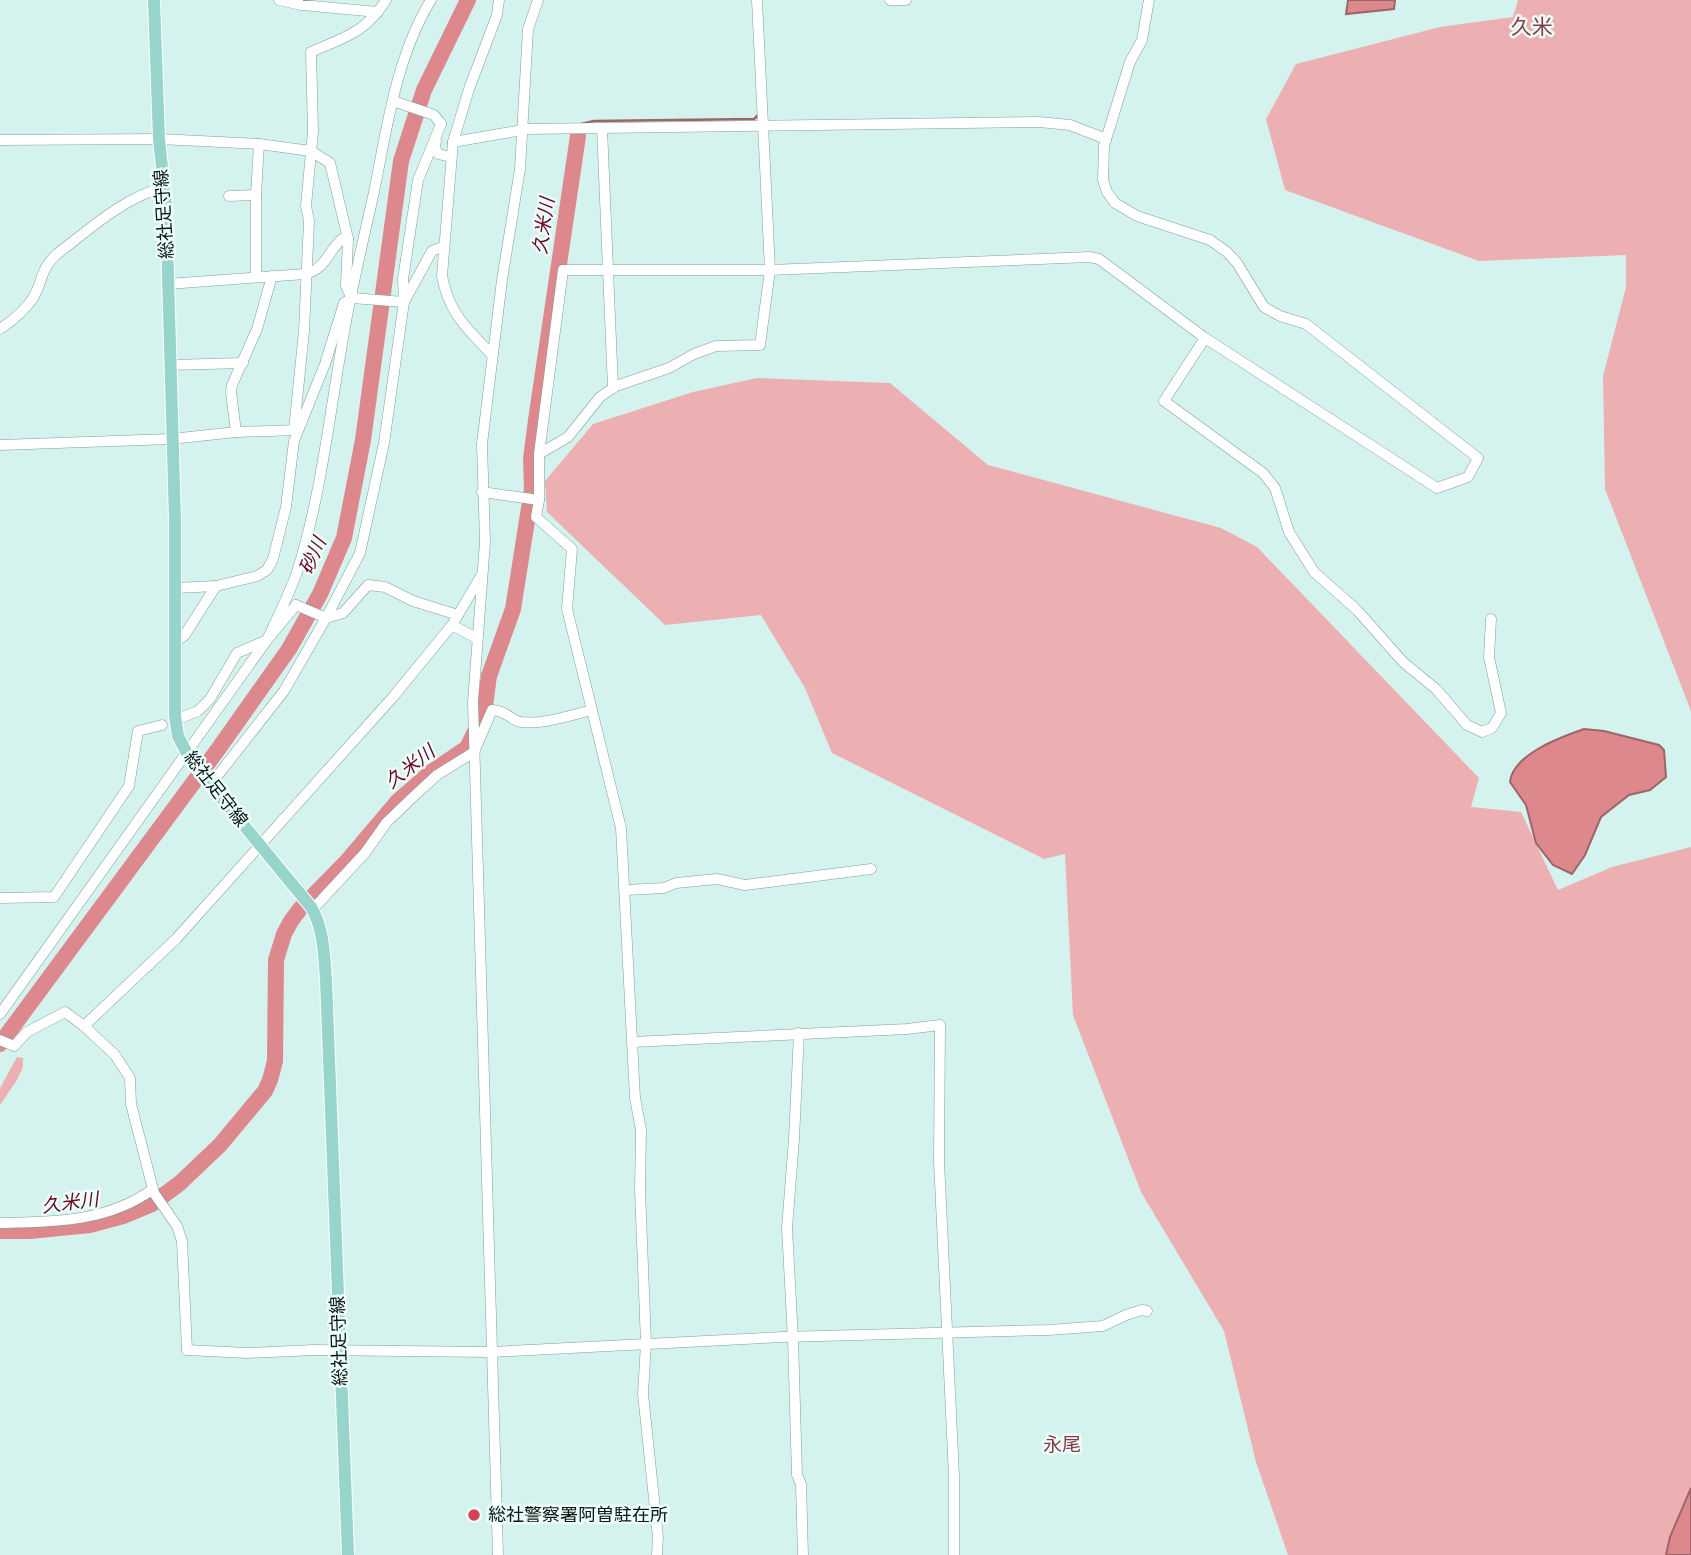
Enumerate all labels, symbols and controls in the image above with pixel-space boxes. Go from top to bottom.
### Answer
district label: 久米 [1511,14,1553,40]
street label: 総社足守線 [150,168,178,260]
water label: 久米川 [528,194,560,256]
water label: 砂川 [294,532,333,578]
water label: 久米川 [380,739,441,794]
street label: 総社足守線 [180,747,252,831]
water label: 久米川 [40,1187,102,1218]
street label: 総社足守線 [326,1296,352,1386]
district label: 永尾 [1043,1433,1081,1457]
place label: 総社警察署阿曽駐在所 [488,1504,668,1526]
marker: 総社警察署阿曽駐在所 [466,1507,482,1523]

